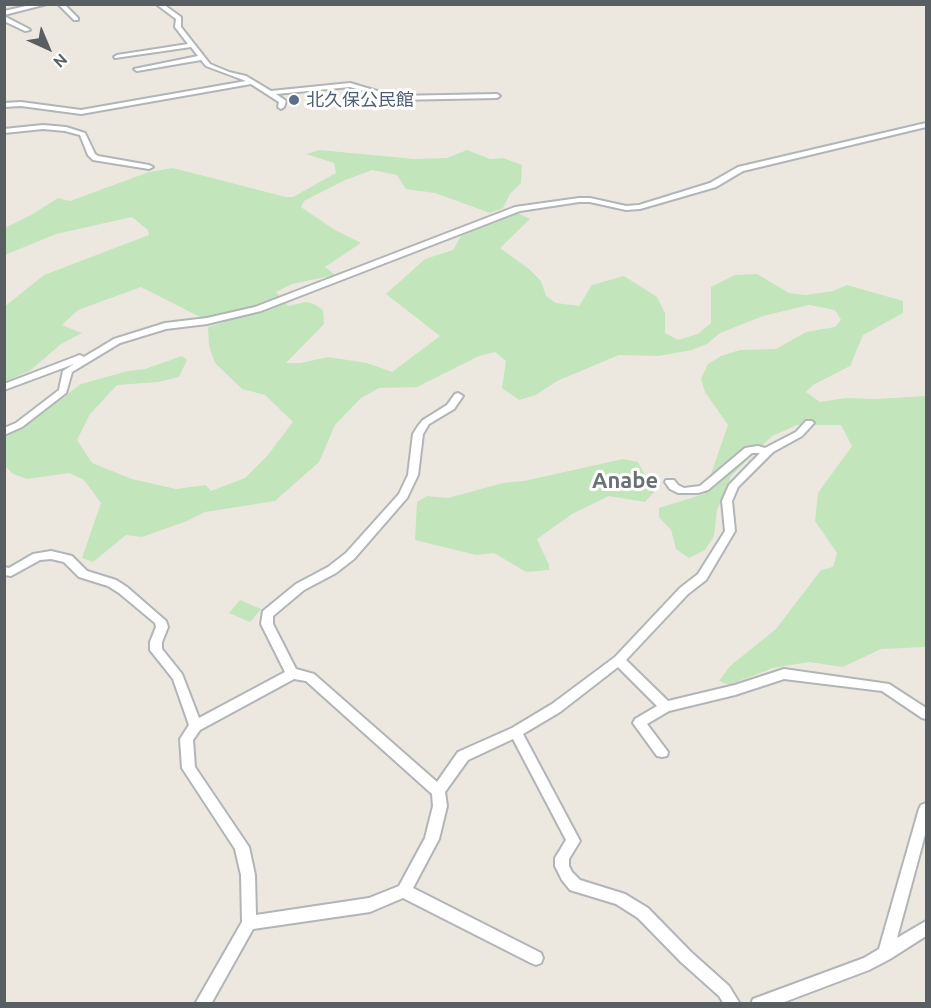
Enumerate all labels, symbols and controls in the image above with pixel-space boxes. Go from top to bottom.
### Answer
north arrow [18,18,78,78]
text: N [50,50,71,72]
place label: 北久保公民館 [306,89,414,111]
marker: 北久保公民館 [287,93,301,107]
district label: Anabe [592,468,658,494]

